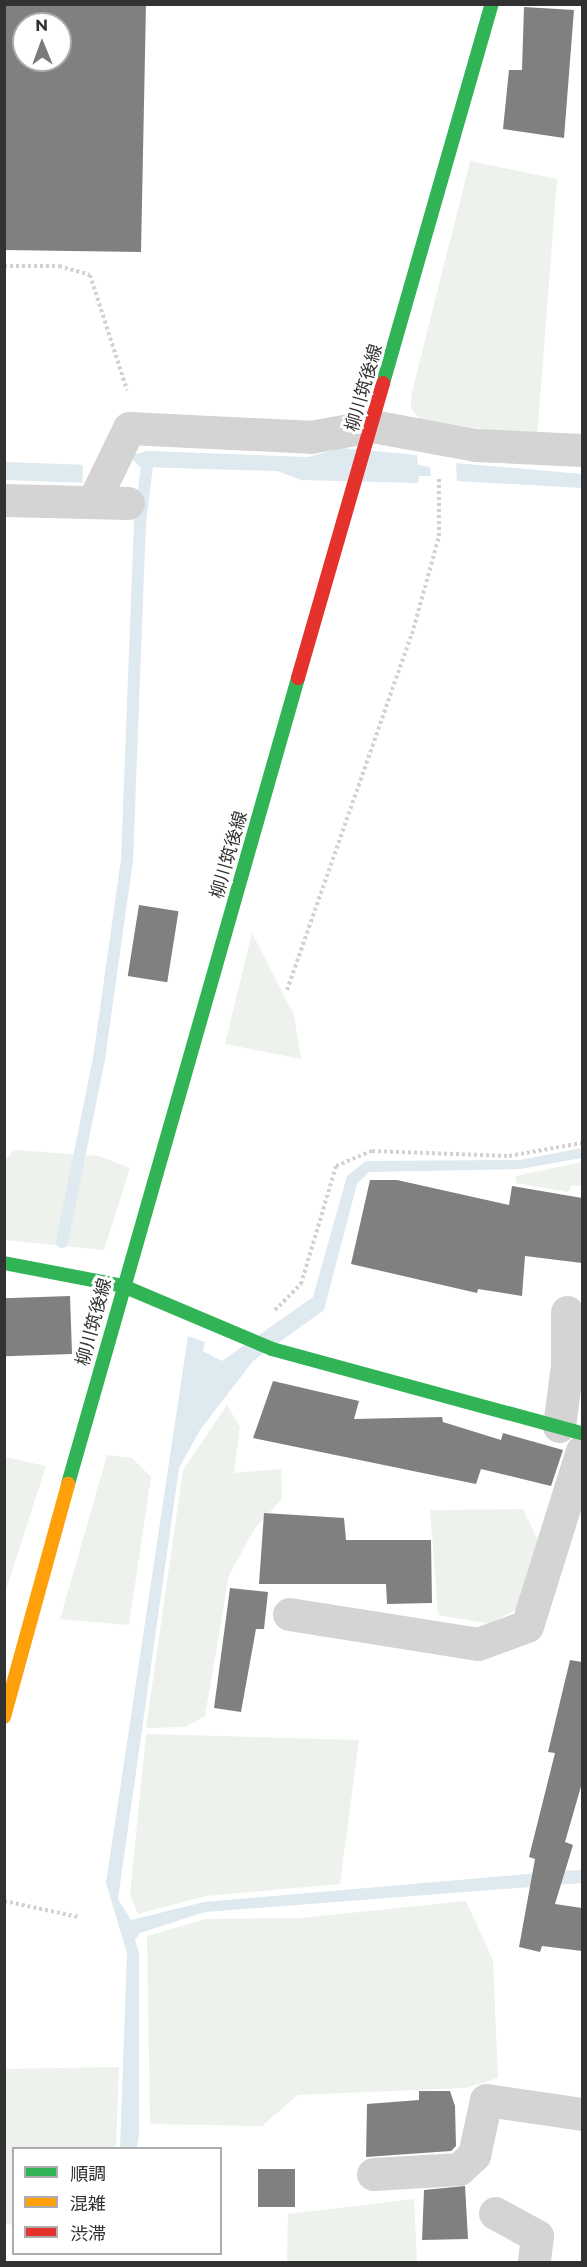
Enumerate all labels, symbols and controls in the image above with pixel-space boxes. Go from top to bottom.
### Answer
north arrow [12,12,72,72]
text: N [35,16,48,35]
street label: 柳川筑後線 [341,342,387,434]
street label: 柳川筑後線 [206,809,252,901]
street label: 柳川筑後線 [72,1276,116,1368]
legend [12,2147,222,2255]
text: 順調 [70,2163,106,2185]
text: 混雑 [70,2193,106,2215]
text: 渋滞 [70,2223,106,2245]

